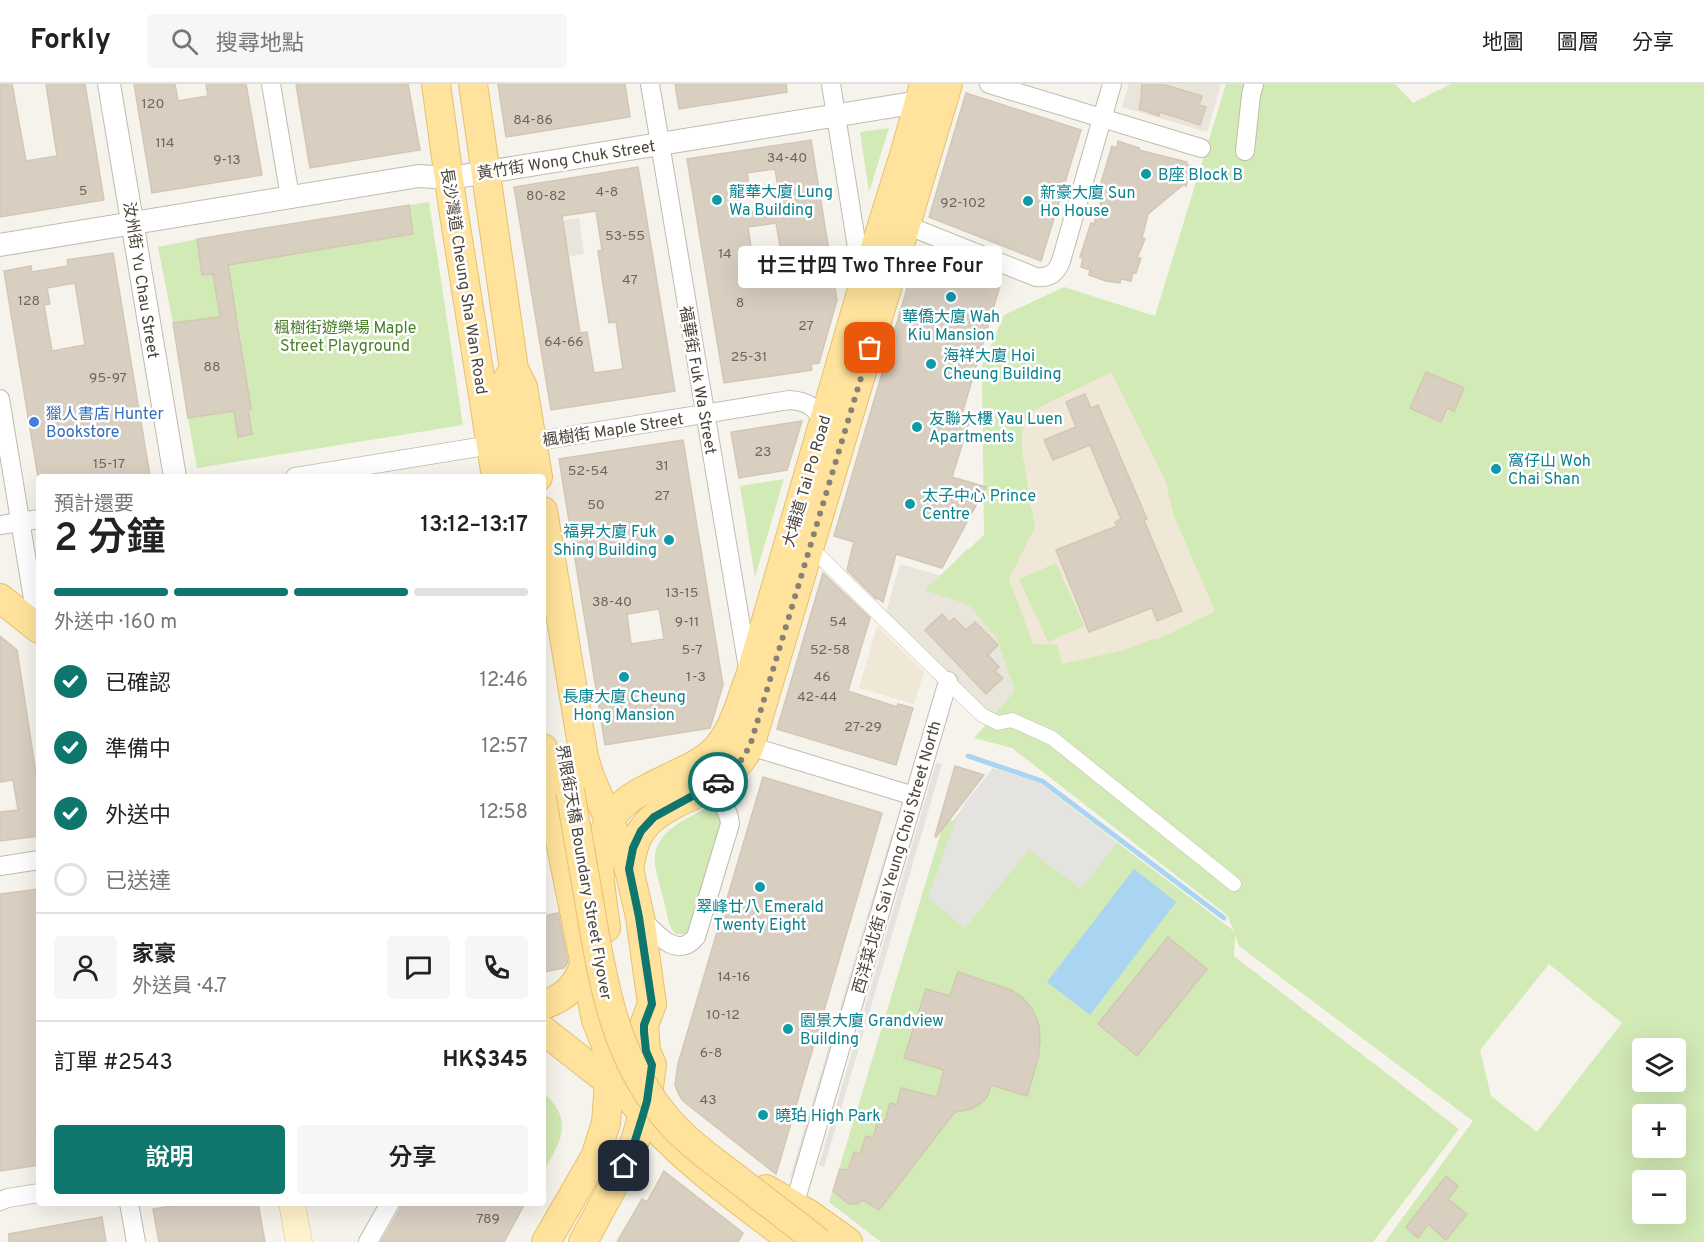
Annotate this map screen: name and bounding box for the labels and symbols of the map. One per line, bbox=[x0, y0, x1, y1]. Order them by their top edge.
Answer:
house number: 120 bbox=[142, 96, 164, 113]
house number: 84-86 bbox=[513, 112, 553, 129]
house number: 114 bbox=[156, 135, 174, 152]
street label: 黃竹街 Wong Chuk Street bbox=[476, 137, 657, 185]
house number: 34-40 bbox=[767, 150, 807, 167]
house number: 9-13 bbox=[213, 152, 241, 169]
place label: B座 Block B bbox=[1158, 166, 1243, 186]
street label: 長沙灣道 Cheung Sha Wan Road bbox=[435, 167, 491, 396]
marker: B座 Block B bbox=[1139, 167, 1153, 181]
house number: 5 bbox=[79, 183, 87, 200]
place label: 龍華大廈 Lung Wa Building bbox=[729, 183, 833, 221]
house number: 4-8 bbox=[596, 184, 618, 201]
place label: 新豪大廈 Sun Ho House bbox=[1040, 184, 1135, 222]
house number: 80-82 bbox=[526, 188, 566, 205]
marker: 龍華大廈 Lung Wa Building bbox=[710, 193, 724, 207]
marker: 新豪大廈 Sun Ho House bbox=[1021, 194, 1035, 208]
house number: 92-102 bbox=[940, 195, 986, 212]
street label: 汝州街 Yu Chau Street bbox=[118, 201, 162, 360]
house number: 53-55 bbox=[605, 228, 645, 245]
house number: 14 bbox=[718, 246, 732, 263]
callout: 廿三廿四 Two Three Four bbox=[738, 246, 1002, 288]
house number: 47 bbox=[622, 272, 638, 289]
marker: 華僑大廈 Wah Kiu Mansion bbox=[944, 290, 958, 304]
house number: 128 bbox=[18, 293, 40, 310]
house number: 8 bbox=[736, 295, 744, 312]
street label: 福華街 Fuk Wa Street bbox=[674, 305, 720, 456]
place label: 華僑大廈 Wah Kiu Mansion bbox=[902, 308, 1000, 346]
house number: 27 bbox=[798, 318, 814, 335]
park label: 楓樹街遊樂場 Maple Street Playground bbox=[274, 319, 416, 357]
pin bbox=[844, 322, 895, 373]
house number: 64-66 bbox=[544, 334, 584, 351]
place label: 海祥大廈 Hoi Cheung Building bbox=[943, 347, 1061, 385]
house number: 25-31 bbox=[731, 349, 767, 366]
marker: 海祥大廈 Hoi Cheung Building bbox=[924, 357, 938, 371]
house number: 88 bbox=[203, 359, 221, 376]
house number: 95-97 bbox=[89, 370, 127, 387]
place label: 獵人書店 Hunter Bookstore bbox=[46, 405, 164, 443]
street label: 楓樹街 Maple Street bbox=[541, 410, 685, 452]
place label: 友聯大樓 Yau Luen Apartments bbox=[929, 410, 1063, 448]
street label: 大埔道 Tai Po Road bbox=[780, 413, 836, 550]
marker: 獵人書店 Hunter Bookstore bbox=[27, 415, 41, 429]
marker: 友聯大樓 Yau Luen Apartments bbox=[910, 420, 924, 434]
house number: 23 bbox=[755, 444, 772, 461]
place label: 窩仔山 Woh Chai Shan bbox=[1508, 452, 1591, 490]
house number: 15-17 bbox=[93, 456, 125, 473]
house number: 31 bbox=[655, 458, 669, 475]
marker: 窩仔山 Woh Chai Shan bbox=[1489, 462, 1503, 476]
house number: 52-54 bbox=[568, 463, 608, 480]
place label: 太子中心 Prince Centre bbox=[922, 487, 1036, 525]
house number: 27 bbox=[654, 488, 670, 505]
house number: 50 bbox=[587, 497, 605, 514]
marker: 太子中心 Prince Centre bbox=[903, 497, 917, 511]
place label: 福昇大廈 Fuk Shing Building bbox=[553, 523, 657, 561]
marker: 福昇大廈 Fuk Shing Building bbox=[662, 533, 676, 547]
house number: 13-15 bbox=[665, 585, 699, 602]
house number: 38-40 bbox=[592, 594, 632, 611]
house number: 9-11 bbox=[675, 614, 699, 631]
house number: 54 bbox=[829, 614, 847, 631]
house number: 5-7 bbox=[682, 642, 702, 659]
house number: 52-58 bbox=[810, 642, 850, 659]
house number: 1-3 bbox=[686, 669, 706, 686]
house number: 46 bbox=[813, 669, 831, 686]
marker: 長康大廈 Cheung Hong Mansion bbox=[617, 670, 631, 684]
place label: 長康大廈 Cheung Hong Mansion bbox=[562, 688, 686, 726]
house number: 42-44 bbox=[797, 689, 837, 706]
house number: 27-29 bbox=[844, 719, 882, 736]
street label: 西洋菜北街 Sai Yeung Choi Street North bbox=[849, 719, 947, 996]
street label: 界限街天橋 Boundary Street Flyover bbox=[551, 743, 615, 1002]
courier bbox=[688, 752, 748, 812]
marker: 翠峰廿八 Emerald Twenty Eight bbox=[753, 880, 767, 894]
place label: 翠峰廿八 Emerald Twenty Eight bbox=[696, 898, 824, 936]
house number: 14-16 bbox=[718, 969, 750, 986]
house number: 10-12 bbox=[706, 1007, 740, 1024]
place label: 園景大廈 Grandview Building bbox=[800, 1012, 944, 1050]
marker: 園景大廈 Grandview Building bbox=[781, 1022, 795, 1036]
house number: 6-8 bbox=[700, 1045, 722, 1062]
house number: 43 bbox=[699, 1092, 717, 1109]
place label: 曉珀 High Park bbox=[775, 1106, 881, 1127]
marker: 曉珀 High Park bbox=[756, 1108, 770, 1122]
pin bbox=[598, 1140, 649, 1191]
house number: 789 bbox=[476, 1211, 500, 1228]

